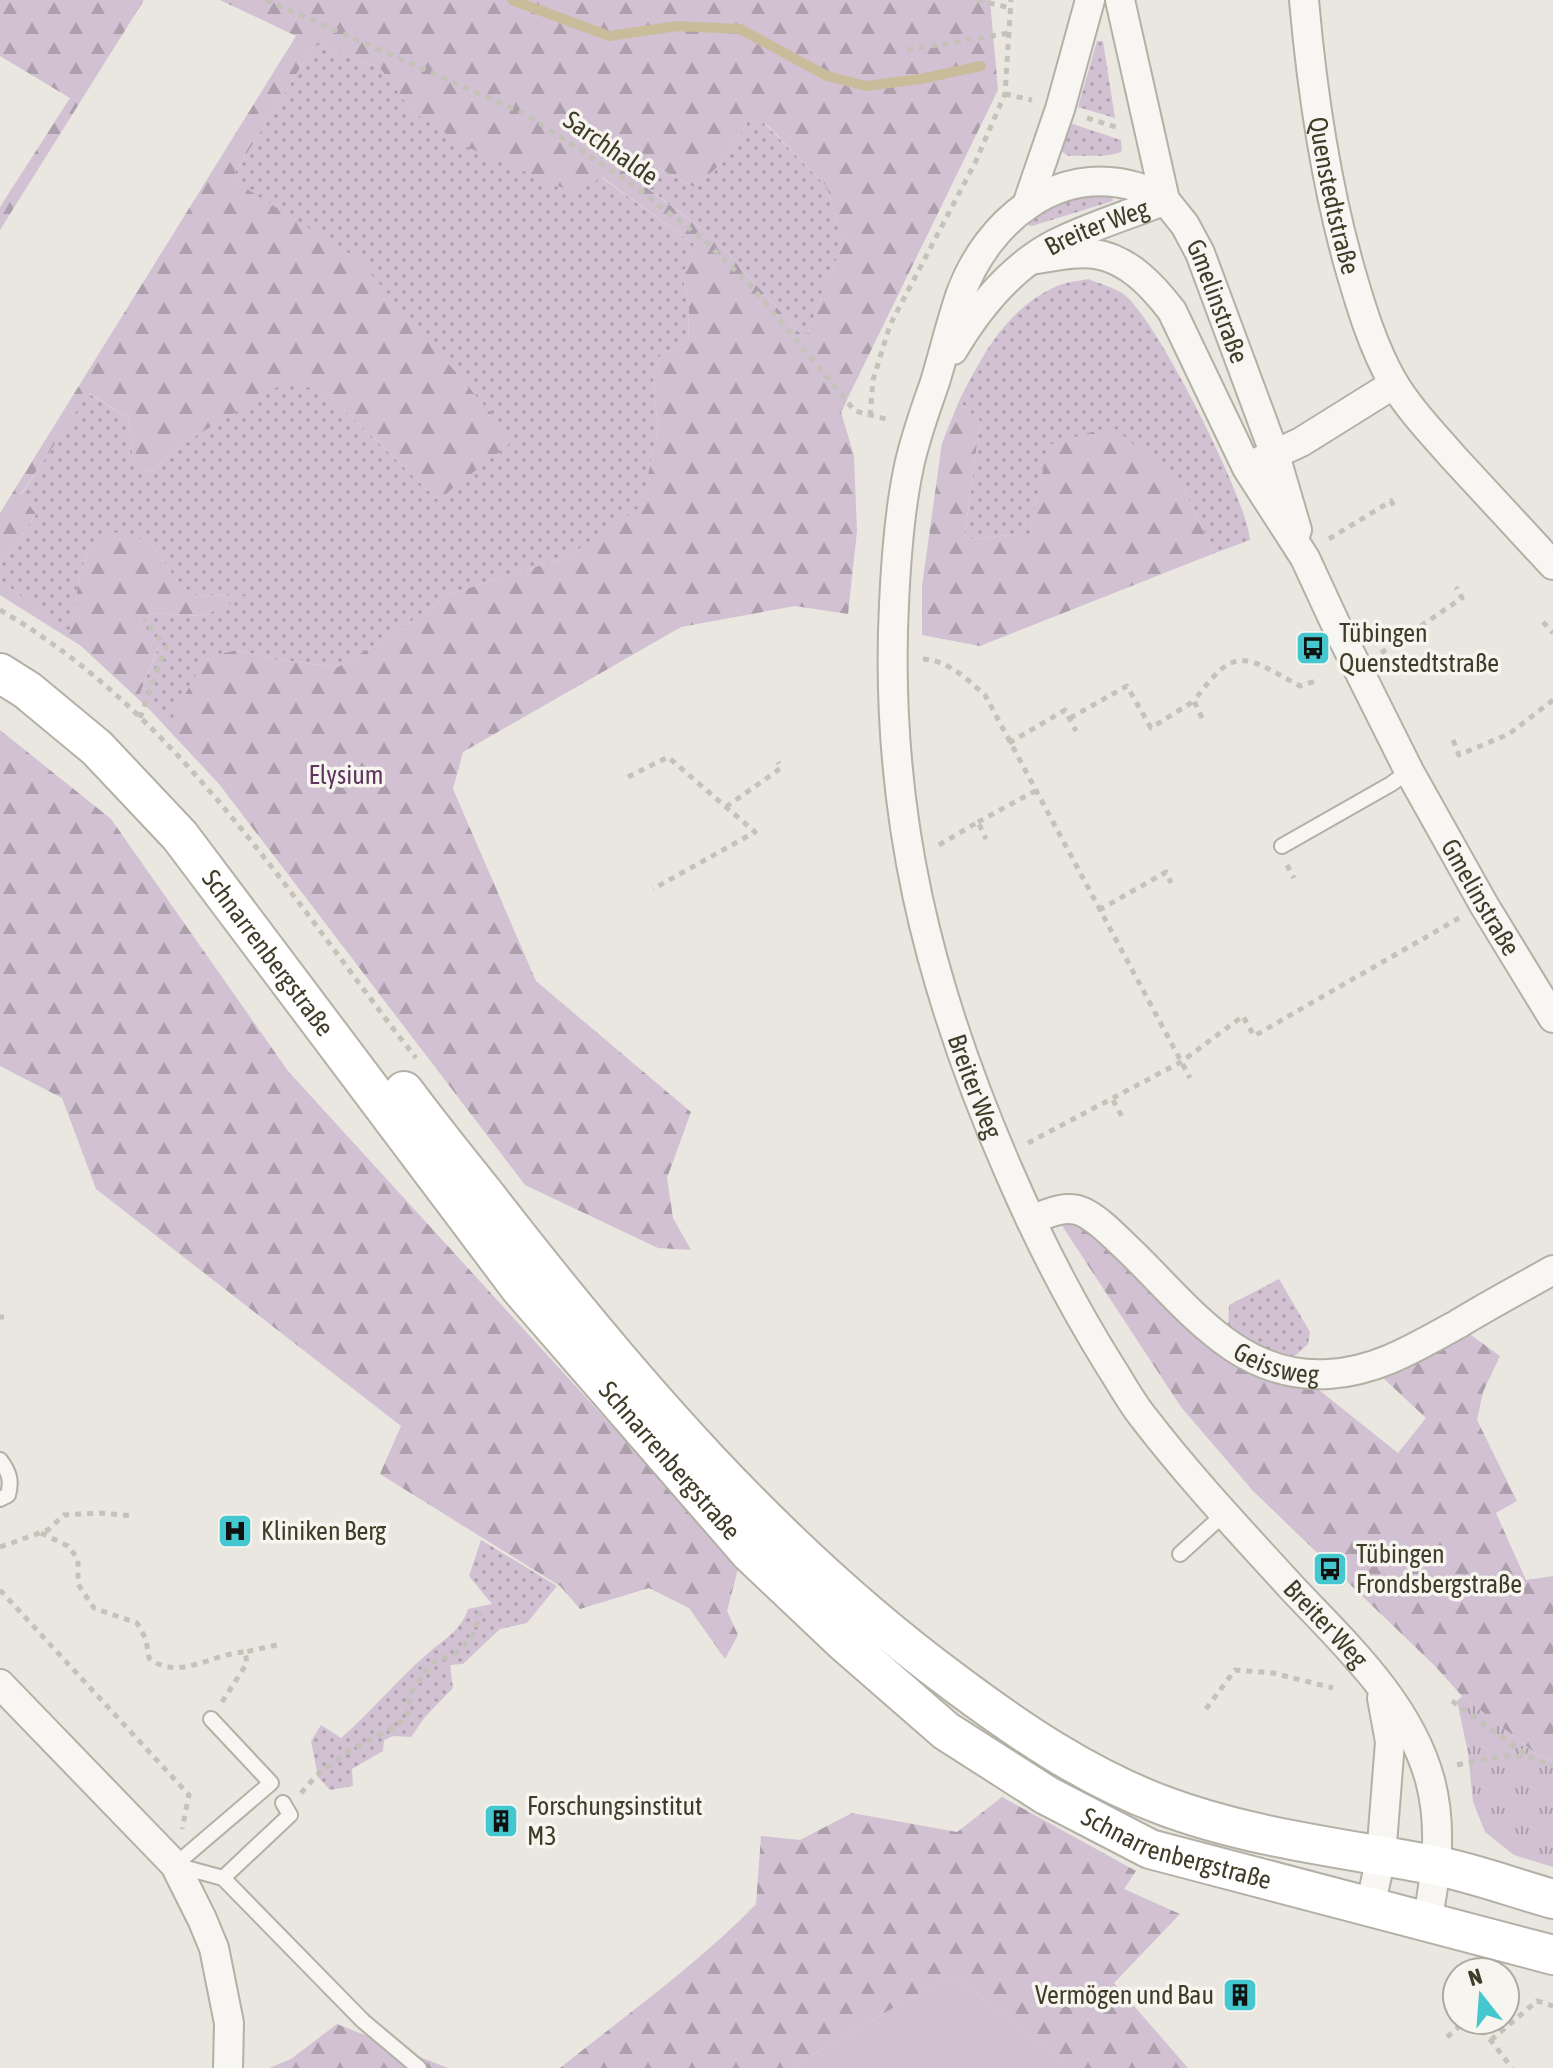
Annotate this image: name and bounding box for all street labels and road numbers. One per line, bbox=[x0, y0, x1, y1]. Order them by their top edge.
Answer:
street label: Sarchhalde bbox=[558, 105, 664, 191]
street label: Quenstedtstraße bbox=[1303, 115, 1366, 278]
street label: Breiter Weg bbox=[1039, 193, 1153, 262]
street label: Gmelinstraße bbox=[1180, 234, 1254, 367]
street label: Gmelinstraße bbox=[1435, 834, 1526, 961]
street label: Schnarrenbergstraße bbox=[196, 864, 340, 1042]
street label: Breiter Weg bbox=[942, 1030, 1008, 1144]
street label: Geissweg bbox=[1228, 1336, 1320, 1389]
street label: Schnarrenbergstraße bbox=[593, 1375, 747, 1546]
street label: Breiter Weg bbox=[1277, 1574, 1375, 1674]
street label: Schnarrenbergstraße bbox=[1077, 1801, 1275, 1895]

